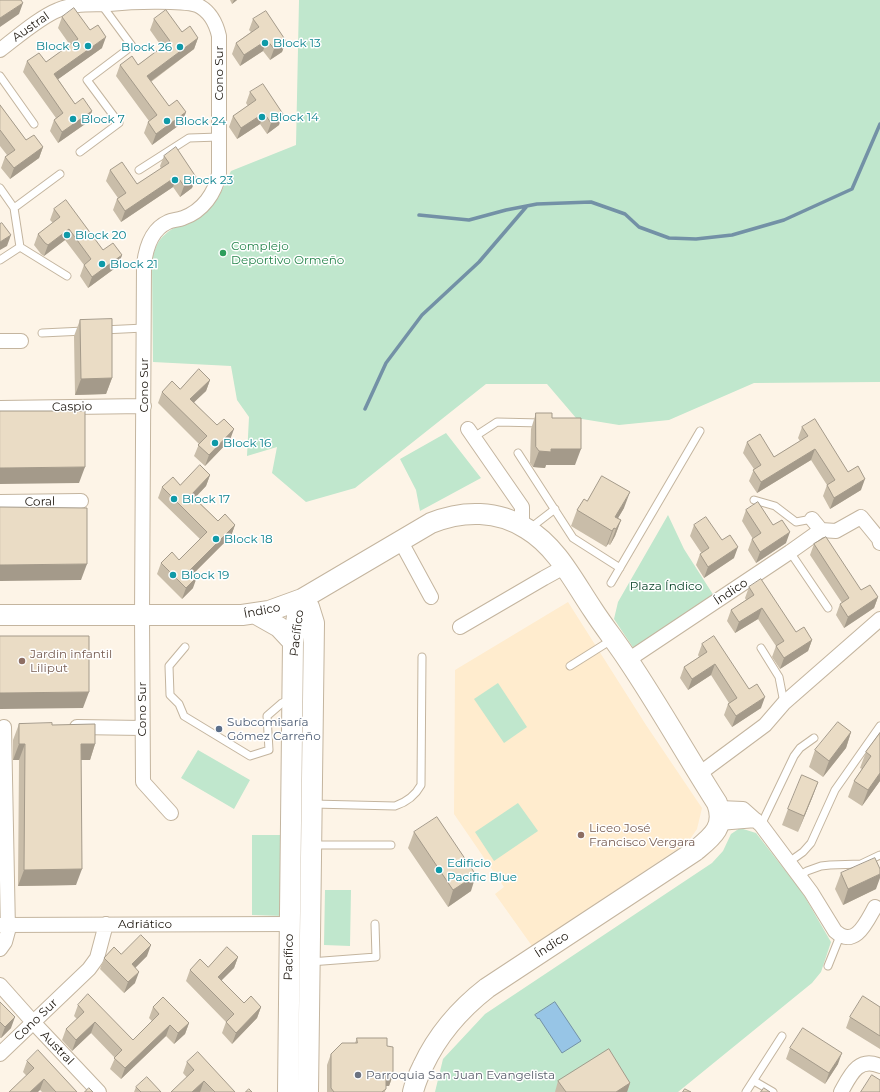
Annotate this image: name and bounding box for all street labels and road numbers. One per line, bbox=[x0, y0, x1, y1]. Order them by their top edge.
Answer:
street label: Austral bbox=[10, 9, 52, 45]
street label: Cono Sur bbox=[212, 46, 226, 100]
street label: Cono Sur bbox=[137, 358, 151, 412]
street label: Caspio bbox=[52, 399, 92, 415]
street label: Coral bbox=[25, 495, 55, 509]
street label: Índico bbox=[712, 576, 750, 608]
street label: Índico bbox=[242, 600, 282, 622]
street label: Pacífico bbox=[287, 609, 307, 657]
street label: Cono Sur bbox=[135, 682, 149, 736]
street label: Adriático bbox=[118, 917, 172, 931]
street label: Índico bbox=[532, 929, 572, 961]
street label: Pacífico bbox=[281, 933, 297, 981]
street label: Cono Sur bbox=[11, 996, 61, 1044]
street label: Austral bbox=[37, 1028, 77, 1068]

